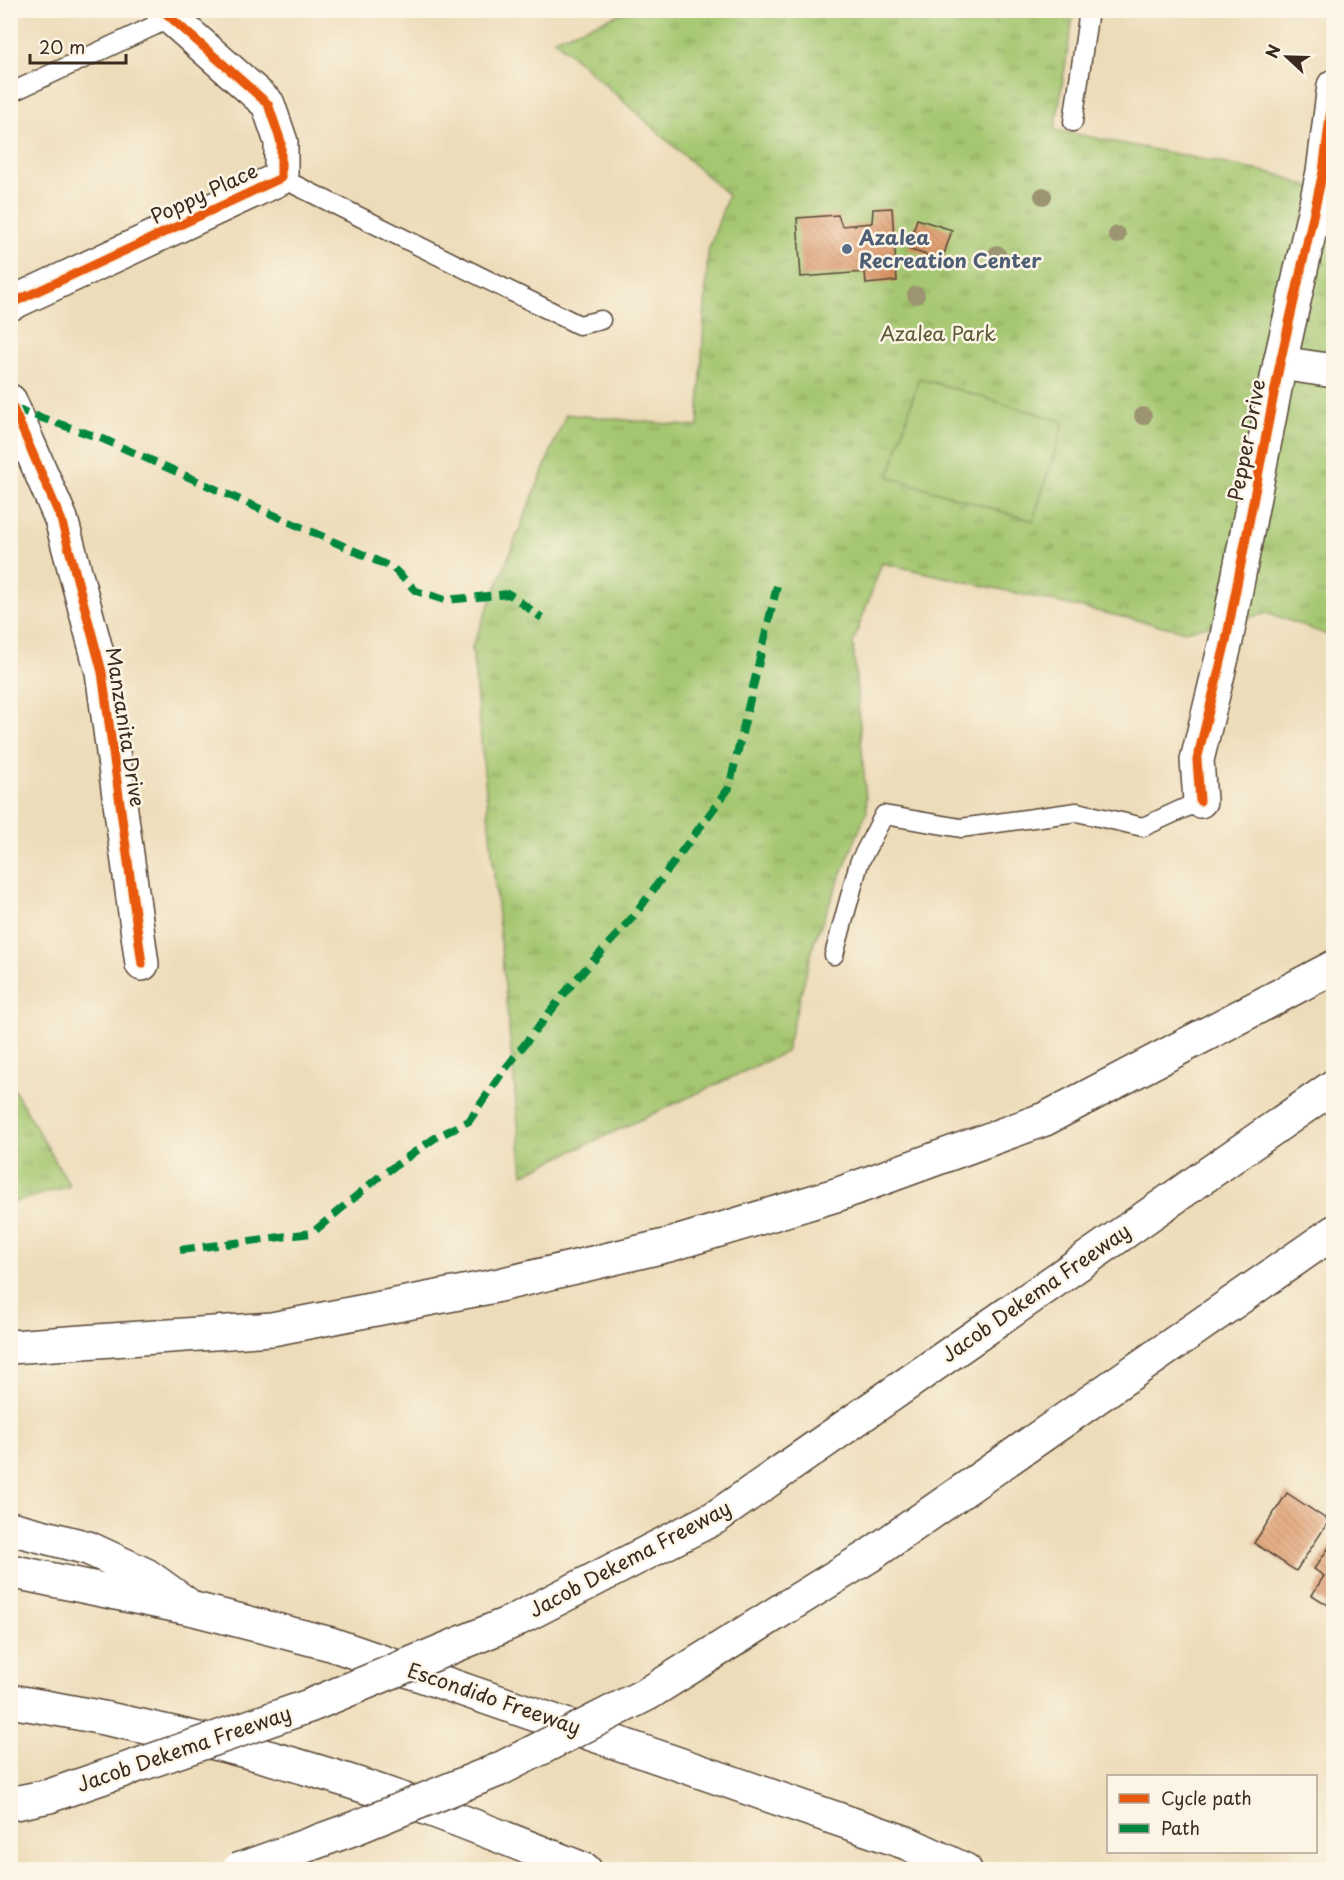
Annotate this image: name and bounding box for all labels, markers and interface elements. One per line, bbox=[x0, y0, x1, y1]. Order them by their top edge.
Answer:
scale bar bbox=[30, 27, 126, 65]
north arrow bbox=[1257, 27, 1317, 87]
text: 20 m bbox=[39, 33, 85, 60]
text: N bbox=[1259, 41, 1286, 61]
street label: Poppy Place bbox=[145, 155, 262, 231]
place label: Azalea Recreation Center bbox=[858, 222, 1042, 275]
marker: Azalea Recreation Center bbox=[840, 242, 854, 256]
park label: Azalea Park bbox=[880, 318, 996, 348]
street label: Pepper Drive bbox=[1220, 377, 1272, 503]
street label: Manzanita Drive bbox=[99, 645, 153, 809]
street label: Jacob Dekema Freeway bbox=[935, 1215, 1136, 1369]
street label: Jacob Dekema Freeway bbox=[523, 1492, 736, 1624]
street label: Escondido Freeway bbox=[404, 1654, 585, 1742]
street label: Jacob Dekema Freeway bbox=[73, 1697, 295, 1799]
legend bbox=[1107, 1775, 1317, 1853]
text: Cycle path bbox=[1161, 1784, 1252, 1811]
text: Path bbox=[1161, 1814, 1200, 1841]

